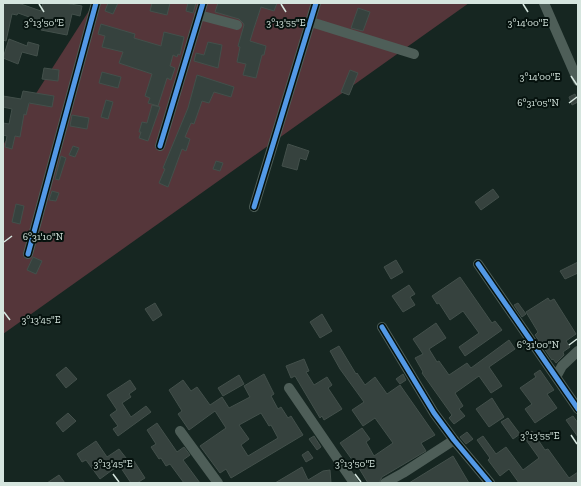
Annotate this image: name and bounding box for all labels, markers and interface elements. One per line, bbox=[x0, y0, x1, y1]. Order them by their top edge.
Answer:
text: 3°13'50"E bbox=[24, 17, 64, 29]
text: 3°13'55"E bbox=[266, 17, 306, 29]
text: 3°14'00"E bbox=[508, 17, 549, 29]
text: 3°14'00"E bbox=[520, 71, 561, 83]
text: 6°31'05"N bbox=[517, 97, 559, 109]
text: 6°31'10"N bbox=[23, 231, 64, 243]
text: 3°13'45"E bbox=[21, 314, 61, 326]
text: 6°31'00"N bbox=[517, 339, 560, 351]
text: 3°13'55"E bbox=[520, 430, 560, 442]
text: 3°13'45"E bbox=[93, 458, 133, 470]
text: 3°13'50"E bbox=[335, 458, 375, 470]

